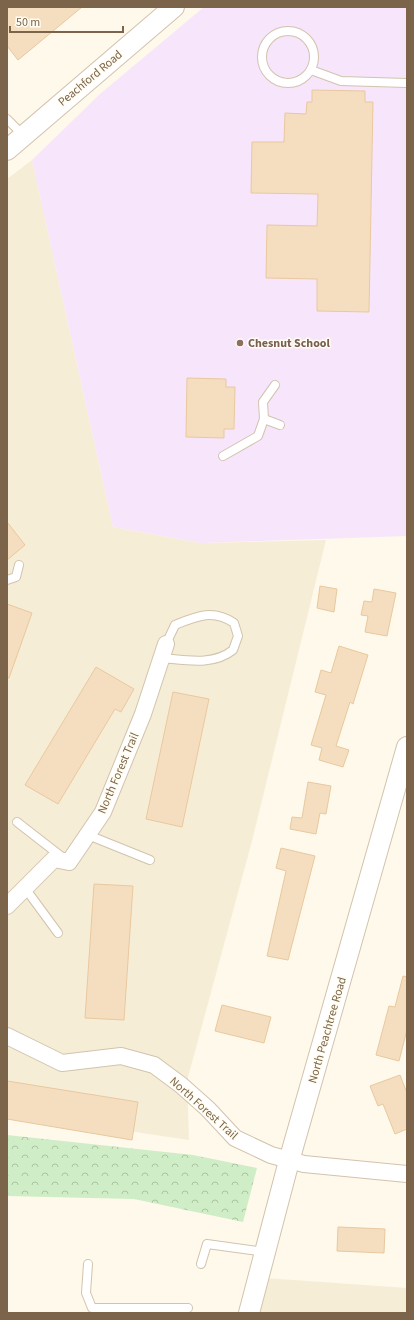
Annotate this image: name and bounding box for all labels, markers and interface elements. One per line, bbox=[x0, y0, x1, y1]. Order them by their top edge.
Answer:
scale bar bbox=[10, 8, 123, 34]
text: 50 m bbox=[16, 14, 40, 31]
street label: Peachford Road bbox=[55, 46, 126, 110]
place label: Chesnut School bbox=[248, 335, 331, 352]
marker: Chesnut School bbox=[235, 338, 245, 348]
street label: North Forest Trail bbox=[94, 730, 143, 816]
street label: North Peachtree Road bbox=[304, 975, 351, 1085]
street label: North Forest Trail bbox=[166, 1073, 242, 1144]

